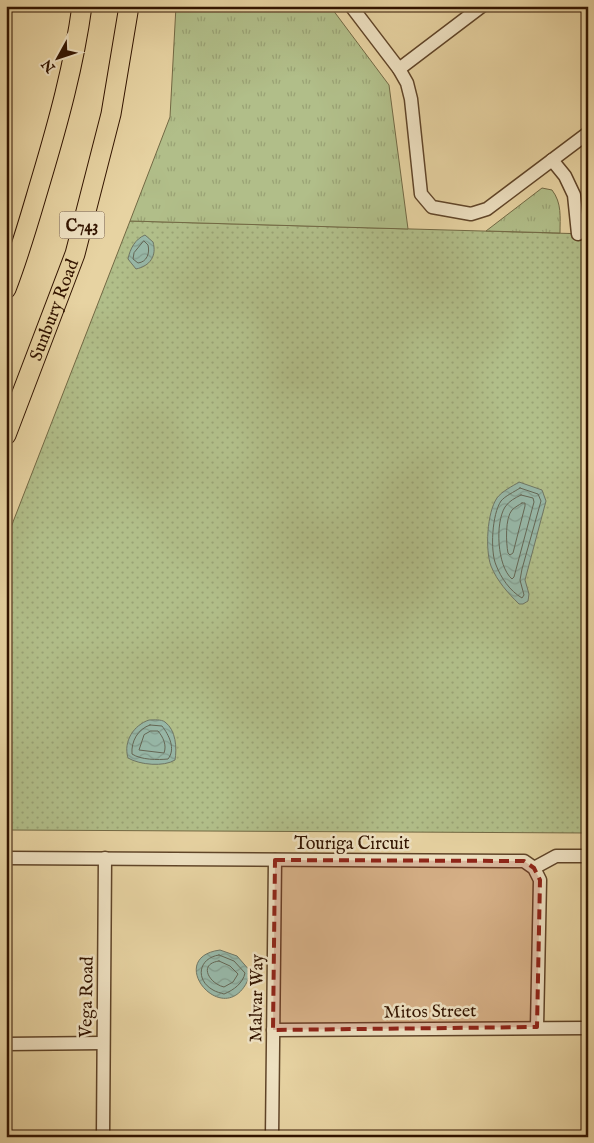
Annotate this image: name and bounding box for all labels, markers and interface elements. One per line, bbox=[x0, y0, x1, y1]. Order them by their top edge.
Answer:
north arrow bbox=[32, 32, 82, 82]
text: N bbox=[38, 55, 60, 77]
road number: C743 bbox=[59, 212, 104, 238]
street label: Sunbury Road bbox=[25, 256, 85, 364]
street label: Touriga Circuit bbox=[294, 833, 410, 856]
street label: Malvar Way bbox=[245, 954, 270, 1042]
street label: Vega Road bbox=[75, 956, 100, 1039]
street label: Mitos Street bbox=[384, 1000, 476, 1025]

